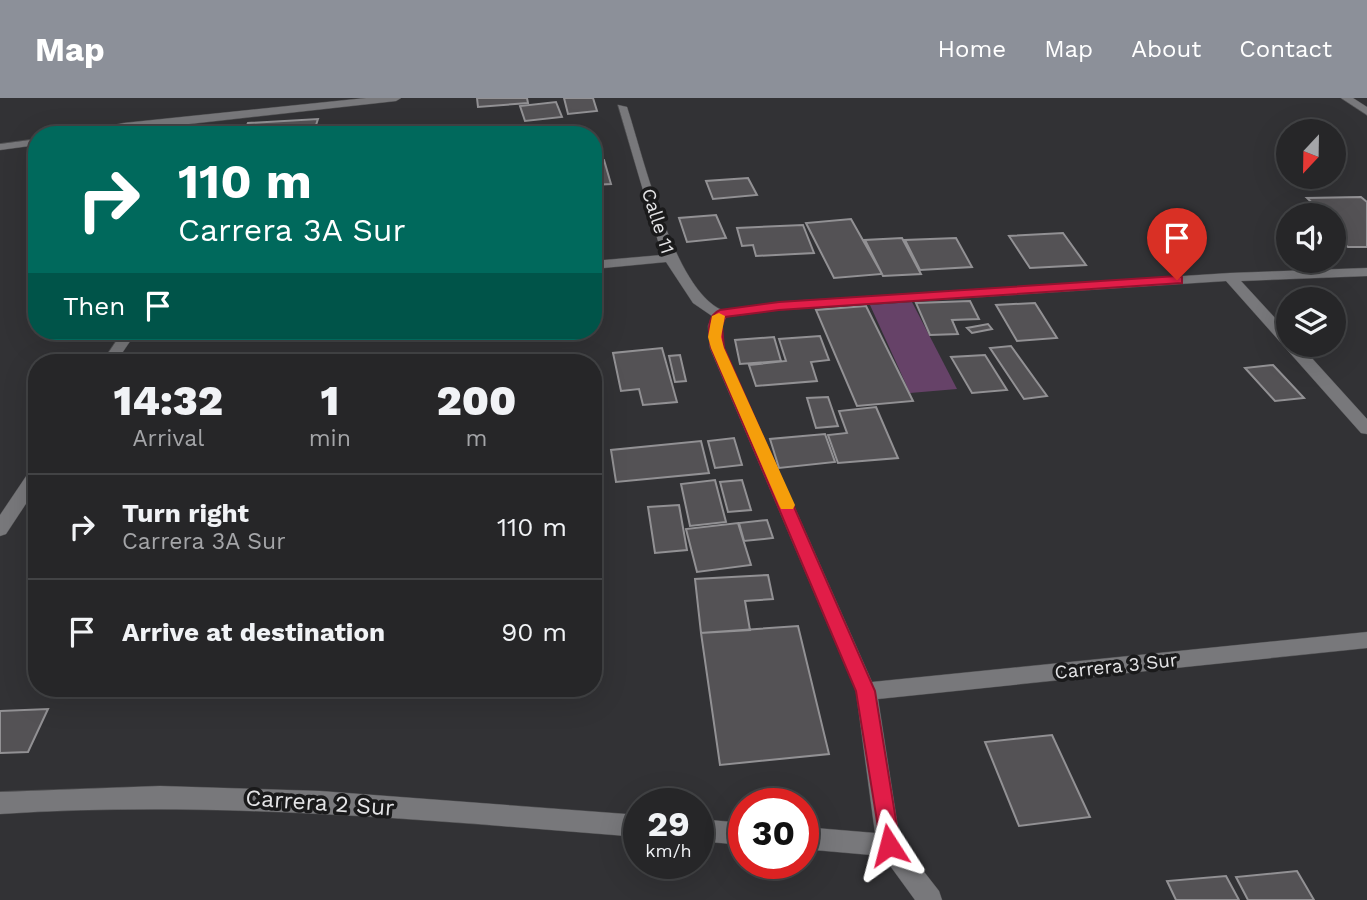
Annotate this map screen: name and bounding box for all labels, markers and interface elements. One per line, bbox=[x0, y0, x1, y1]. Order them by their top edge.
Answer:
text: Map bbox=[35, 30, 105, 69]
text: Home bbox=[938, 35, 1006, 63]
text: Map bbox=[1044, 35, 1093, 63]
text: About bbox=[1131, 35, 1201, 63]
text: Contact bbox=[1239, 35, 1332, 63]
north arrow bbox=[1276, 119, 1346, 189]
map controls bbox=[1276, 119, 1346, 357]
text: 110 m bbox=[178, 152, 312, 210]
icon: right bbox=[63, 154, 154, 245]
street label: Calle 11 bbox=[637, 185, 679, 257]
button: sound bbox=[1276, 203, 1346, 273]
pin bbox=[1147, 208, 1207, 280]
text: Carrera 3A Sur bbox=[178, 211, 406, 249]
icon: arrive bbox=[1158, 219, 1196, 257]
icon: arrive bbox=[139, 287, 177, 325]
button: layers bbox=[1276, 287, 1346, 357]
text: Then bbox=[63, 291, 125, 321]
text: 14:32 bbox=[114, 376, 223, 425]
text: 1 bbox=[320, 376, 339, 425]
text: 200 bbox=[436, 376, 516, 425]
text: Arrival bbox=[132, 425, 204, 452]
text: min bbox=[309, 425, 351, 452]
text: m bbox=[465, 425, 487, 452]
text: Turn right bbox=[122, 498, 249, 528]
icon: right bbox=[63, 508, 101, 546]
text: 110 m bbox=[497, 512, 567, 542]
text: Carrera 3A Sur bbox=[122, 528, 286, 555]
icon: arrive bbox=[63, 613, 101, 651]
text: Arrive at destination bbox=[122, 617, 385, 647]
text: 90 m bbox=[501, 617, 567, 647]
street label: Carrera 3 Sur bbox=[1053, 648, 1179, 684]
street label: Carrera 2 Sur bbox=[245, 784, 395, 822]
speed limit sign: 30 bbox=[728, 788, 819, 879]
text: 29 bbox=[647, 803, 690, 845]
position arrow bbox=[852, 808, 926, 882]
text: km/h bbox=[645, 840, 692, 861]

